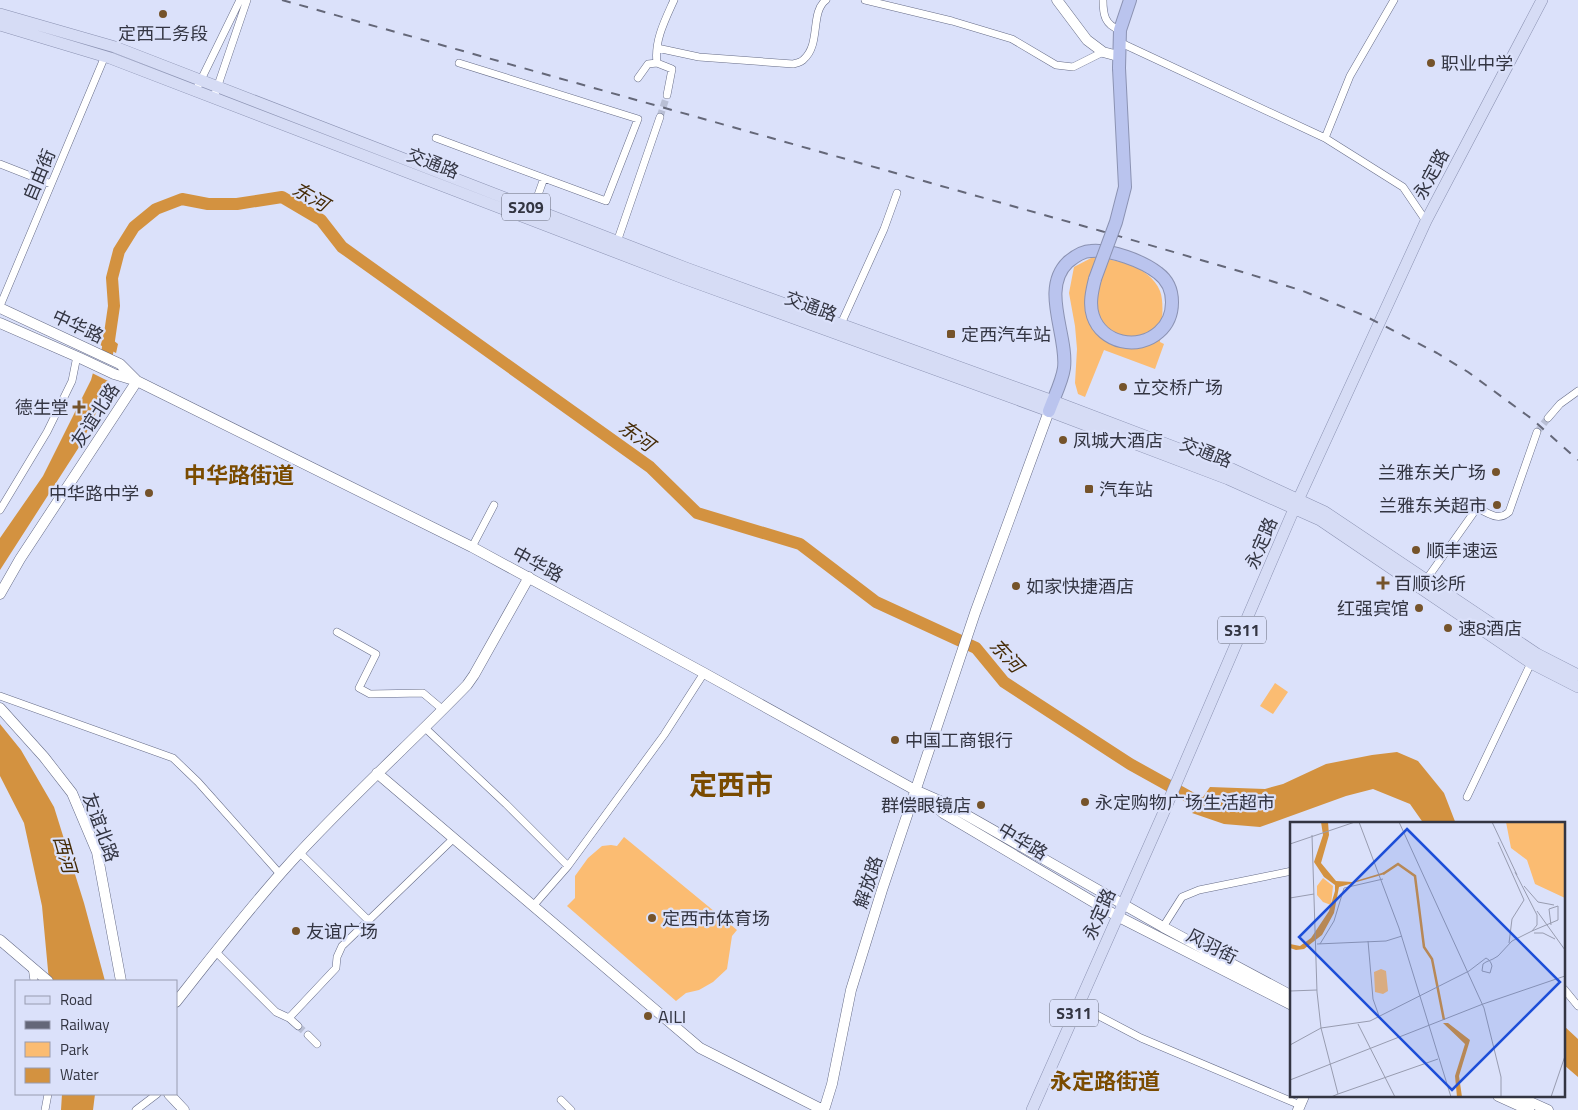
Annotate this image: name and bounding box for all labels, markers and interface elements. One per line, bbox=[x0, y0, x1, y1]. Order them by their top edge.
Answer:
marker: 定西工务段 bbox=[157, 8, 169, 20]
place label: 定西工务段 bbox=[118, 20, 208, 47]
place label: 职业中学 bbox=[1441, 50, 1513, 77]
marker: 职业中学 bbox=[1425, 57, 1437, 69]
street label: 交通路 bbox=[403, 141, 463, 185]
street label: 永定路 bbox=[1406, 144, 1456, 204]
street label: 自由街 bbox=[16, 145, 62, 205]
water label: 东河 bbox=[287, 174, 338, 220]
road number: S209 bbox=[502, 193, 550, 220]
street label: 交通路 bbox=[781, 284, 841, 328]
street label: 中华路 bbox=[48, 302, 108, 350]
place label: 定西汽车站 bbox=[961, 321, 1051, 348]
marker: 定西汽车站 bbox=[945, 328, 957, 340]
place label: 立交桥广场 bbox=[1133, 374, 1223, 401]
street label: 友谊北路 bbox=[64, 377, 126, 453]
marker: 立交桥广场 bbox=[1117, 381, 1129, 393]
place label: 德生堂 bbox=[15, 394, 69, 421]
marker: 德生堂 bbox=[73, 401, 85, 413]
water label: 东河 bbox=[613, 412, 664, 460]
place label: 凤城大酒店 bbox=[1073, 427, 1163, 454]
street label: 交通路 bbox=[1176, 430, 1236, 474]
marker: 凤城大酒店 bbox=[1057, 434, 1069, 446]
district label: 中华路街道 bbox=[184, 458, 294, 492]
place label: 兰雅东关广场 bbox=[1378, 459, 1486, 486]
marker: 兰雅东关广场 bbox=[1490, 466, 1502, 478]
place label: 汽车站 bbox=[1099, 476, 1153, 503]
place label: 中华路中学 bbox=[49, 480, 139, 507]
marker: 汽车站 bbox=[1083, 483, 1095, 495]
marker: 中华路中学 bbox=[143, 487, 155, 499]
place label: 兰雅东关超市 bbox=[1379, 492, 1487, 519]
marker: 兰雅东关超市 bbox=[1491, 499, 1503, 511]
street label: 永定路 bbox=[1238, 513, 1284, 573]
place label: 顺丰速运 bbox=[1426, 537, 1498, 564]
street label: 中华路 bbox=[508, 539, 568, 589]
marker: 顺丰速运 bbox=[1410, 544, 1422, 556]
place label: 百顺诊所 bbox=[1394, 570, 1466, 597]
place label: 如家快捷酒店 bbox=[1026, 573, 1134, 600]
marker: 百顺诊所 bbox=[1376, 576, 1390, 590]
marker: 如家快捷酒店 bbox=[1010, 580, 1022, 592]
place label: 红强宾馆 bbox=[1337, 595, 1409, 622]
marker: 红强宾馆 bbox=[1413, 602, 1425, 614]
place label: 速8酒店 bbox=[1458, 615, 1522, 642]
road number: S311 bbox=[1218, 616, 1266, 644]
marker: 速8酒店 bbox=[1442, 622, 1454, 634]
water label: 东河 bbox=[983, 631, 1033, 682]
place label: 中国工商银行 bbox=[905, 727, 1013, 754]
marker: 中国工商银行 bbox=[889, 734, 901, 746]
district label: 定西市 bbox=[689, 763, 773, 806]
street label: 友谊北路 bbox=[76, 789, 126, 865]
place label: 永定购物广场生活超市 bbox=[1095, 789, 1275, 816]
place label: 群偿眼镜店 bbox=[881, 792, 971, 819]
marker: 永定购物广场生活超市 bbox=[1079, 796, 1091, 808]
marker: 群偿眼镜店 bbox=[975, 799, 987, 811]
street label: 中华路 bbox=[993, 816, 1053, 866]
inset map bbox=[1290, 822, 1566, 1098]
water label: 西河 bbox=[47, 832, 86, 880]
street label: 解放路 bbox=[847, 852, 889, 912]
street label: 永定路 bbox=[1076, 884, 1122, 944]
place label: 定西市体育场 bbox=[662, 905, 770, 932]
marker: 定西市体育场 bbox=[646, 912, 658, 924]
place label: 友谊广场 bbox=[306, 918, 378, 945]
street label: 风羽街 bbox=[1182, 922, 1242, 970]
marker: 友谊广场 bbox=[290, 925, 302, 937]
legend bbox=[15, 980, 178, 1095]
text: Road bbox=[60, 988, 92, 1011]
road number: S311 bbox=[1050, 1000, 1098, 1026]
place label: AILI bbox=[658, 1003, 686, 1030]
marker: AILI bbox=[642, 1010, 654, 1022]
text: Railway bbox=[60, 1013, 110, 1036]
text: Park bbox=[60, 1038, 89, 1061]
text: Water bbox=[60, 1063, 99, 1086]
district label: 永定路街道 bbox=[1050, 1064, 1160, 1098]

